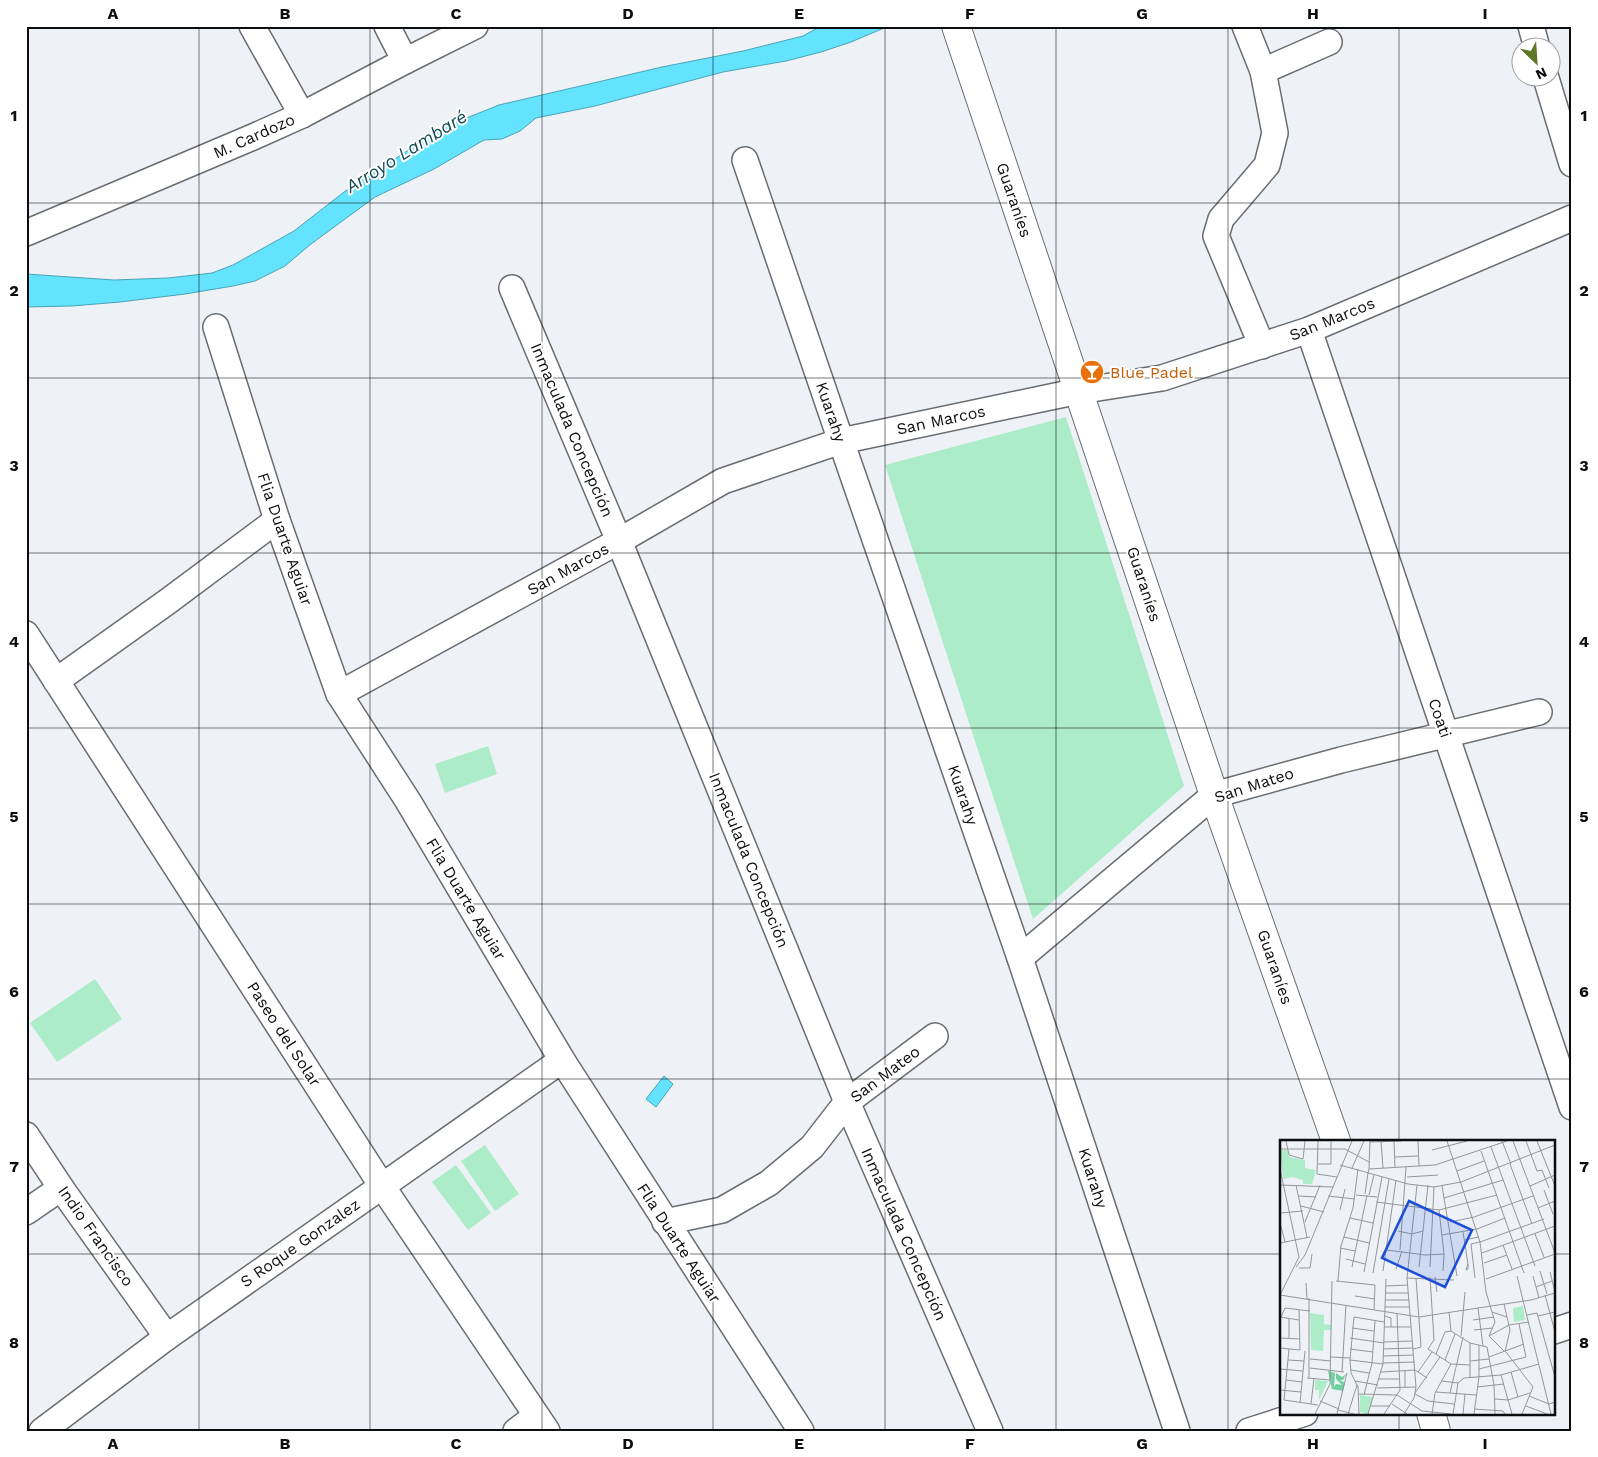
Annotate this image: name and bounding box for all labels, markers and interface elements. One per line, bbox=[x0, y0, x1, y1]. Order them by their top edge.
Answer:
text: A bbox=[108, 4, 119, 23]
text: B bbox=[280, 4, 291, 23]
text: C bbox=[451, 4, 462, 23]
text: D bbox=[622, 4, 634, 23]
text: E bbox=[794, 4, 804, 23]
text: F bbox=[965, 4, 975, 23]
text: G bbox=[1136, 4, 1148, 23]
text: H bbox=[1307, 4, 1319, 23]
text: I bbox=[1482, 4, 1488, 23]
north arrow bbox=[1510, 38, 1560, 88]
text: N bbox=[1533, 64, 1550, 83]
water label: Arroyo Lambaré bbox=[341, 105, 470, 197]
text: 1 bbox=[11, 106, 17, 125]
text: 1 bbox=[1581, 106, 1587, 125]
street label: M. Cardozo bbox=[210, 110, 298, 162]
street label: Guaraníes bbox=[992, 160, 1036, 240]
text: 2 bbox=[9, 281, 19, 300]
text: 2 bbox=[1579, 281, 1589, 300]
street label: San Marcos bbox=[1287, 293, 1377, 345]
street label: Inmaculada Concepción bbox=[527, 340, 617, 520]
bar icon: Blue Padel bbox=[1079, 359, 1105, 385]
place label: Blue Padel bbox=[1110, 363, 1193, 382]
street label: Kuarahy bbox=[812, 379, 850, 445]
street label: San Marcos bbox=[895, 401, 987, 439]
text: 3 bbox=[9, 456, 19, 475]
text: 3 bbox=[1579, 456, 1589, 475]
street label: Flia Duarte Aguiar bbox=[253, 470, 317, 608]
street label: San Marcos bbox=[524, 539, 612, 599]
street label: Guaraníes bbox=[1123, 544, 1165, 624]
text: 4 bbox=[9, 632, 19, 651]
text: 4 bbox=[1579, 632, 1589, 651]
street label: Coati bbox=[1424, 696, 1456, 740]
street label: Kuarahy bbox=[944, 762, 982, 828]
street label: San Mateo bbox=[1212, 763, 1296, 807]
street label: Inmaculada Concepción bbox=[705, 770, 793, 950]
text: 5 bbox=[9, 807, 19, 826]
text: 5 bbox=[1579, 807, 1589, 826]
street label: Flia Duarte Aguiar bbox=[422, 834, 510, 964]
street label: Guaraníes bbox=[1253, 927, 1297, 1007]
street label: Paseo del Solar bbox=[243, 978, 325, 1090]
text: 6 bbox=[9, 982, 19, 1001]
text: 6 bbox=[1579, 982, 1589, 1001]
street label: San Mateo bbox=[846, 1042, 924, 1106]
inset map bbox=[1280, 1140, 1556, 1414]
street label: Inmaculada Concepción bbox=[857, 1145, 951, 1323]
street label: Kuarahy bbox=[1074, 1145, 1112, 1211]
text: 7 bbox=[9, 1157, 19, 1176]
text: 7 bbox=[1579, 1157, 1589, 1176]
street label: Flia Duarte Aguiar bbox=[633, 1179, 725, 1307]
street label: Indio Francisco bbox=[54, 1182, 138, 1290]
street label: S Roque Gonzalez bbox=[237, 1195, 363, 1291]
text: 8 bbox=[9, 1333, 19, 1352]
text: 8 bbox=[1579, 1333, 1589, 1352]
text: A bbox=[108, 1434, 119, 1453]
text: B bbox=[280, 1434, 291, 1453]
text: C bbox=[451, 1434, 462, 1453]
text: D bbox=[622, 1434, 634, 1453]
text: E bbox=[794, 1434, 804, 1453]
text: F bbox=[965, 1434, 975, 1453]
text: G bbox=[1136, 1434, 1148, 1453]
text: H bbox=[1307, 1434, 1319, 1453]
text: I bbox=[1482, 1434, 1488, 1453]

